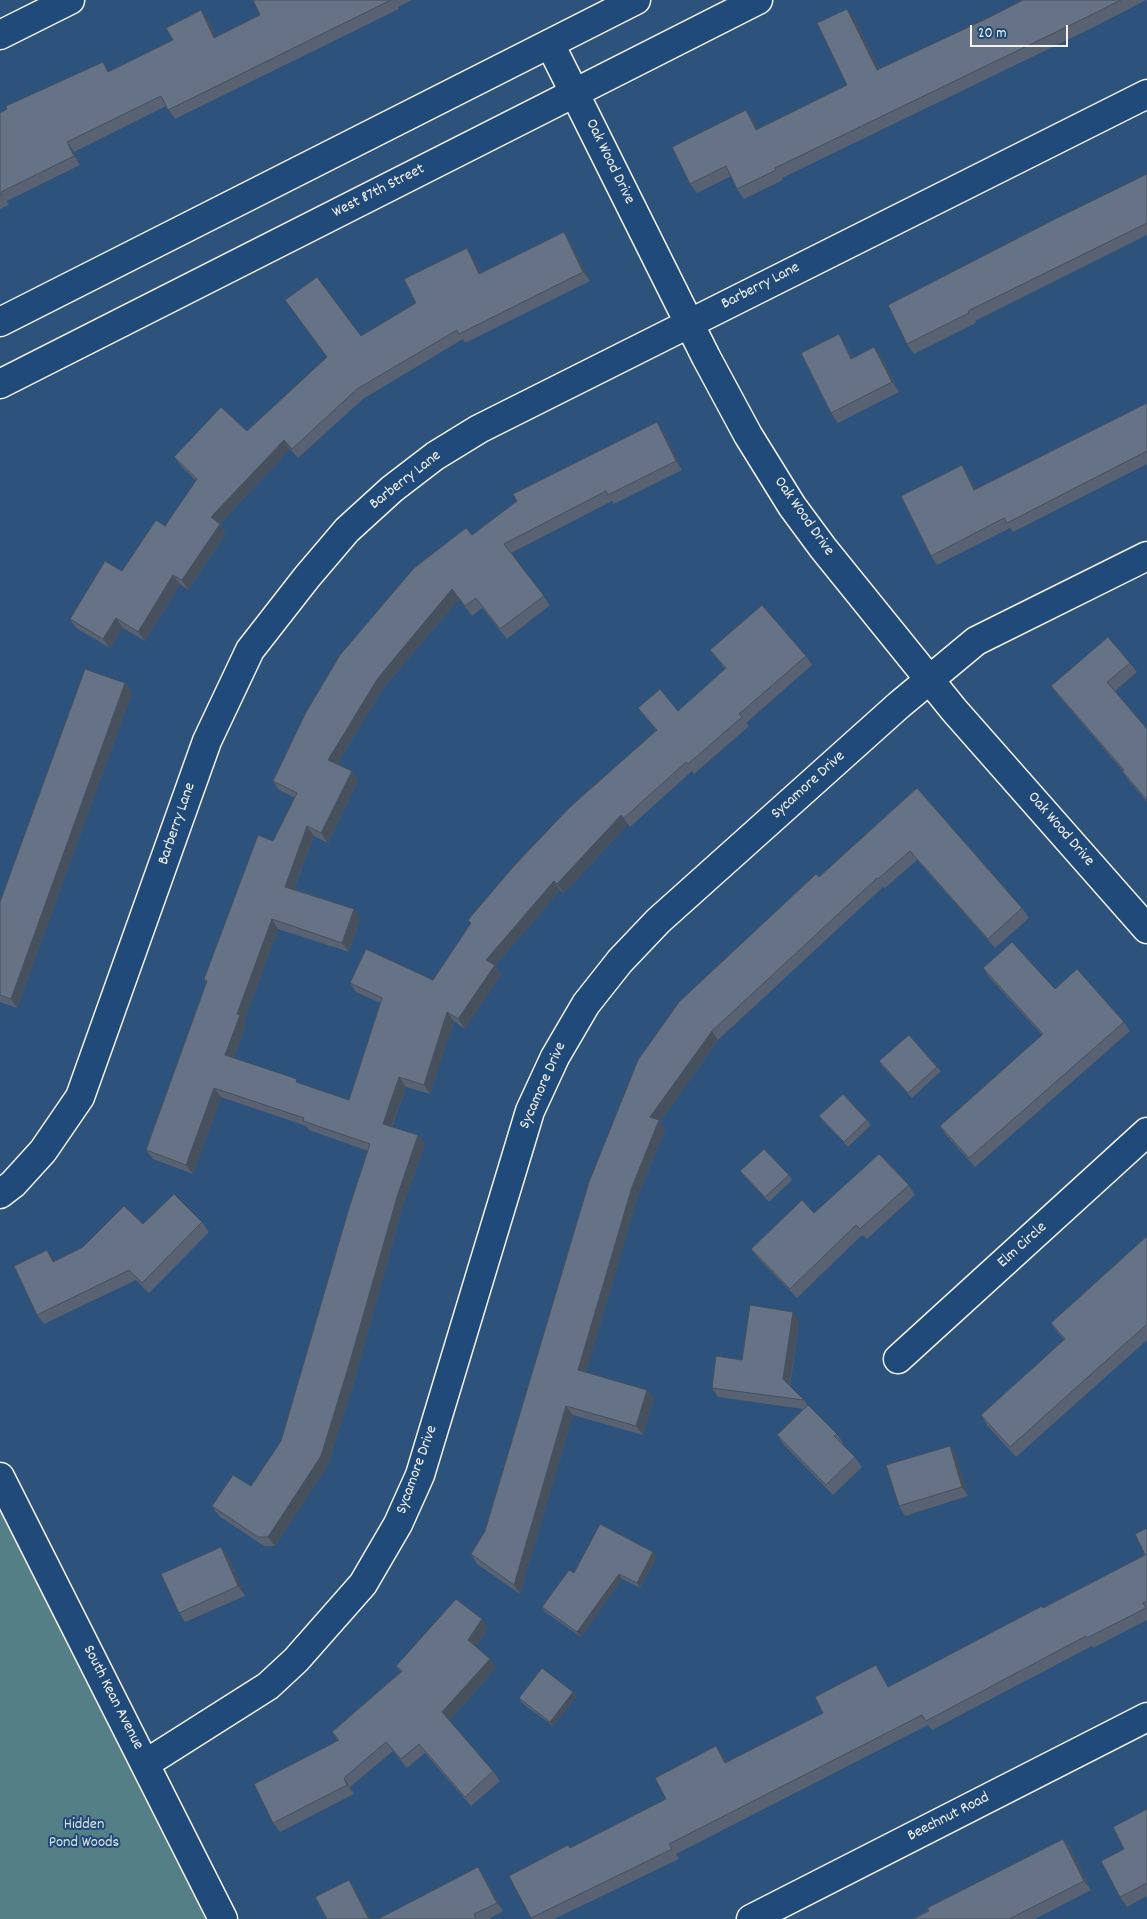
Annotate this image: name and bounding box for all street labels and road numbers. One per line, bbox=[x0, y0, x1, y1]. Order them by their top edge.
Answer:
street label: Oak Wood Drive bbox=[580, 116, 638, 208]
street label: West 87th Street bbox=[330, 161, 428, 223]
street label: Barberry Lane bbox=[719, 259, 803, 315]
street label: Barberry Lane bbox=[366, 447, 446, 515]
street label: Oak Wood Drive bbox=[769, 474, 837, 560]
street label: Sycamore Drive bbox=[768, 748, 850, 824]
street label: Barberry Lane bbox=[155, 780, 201, 868]
street label: Oak Wood Drive bbox=[1022, 789, 1098, 871]
street label: Sycamore Drive bbox=[516, 1040, 572, 1132]
street label: Elm Circle bbox=[994, 1219, 1052, 1273]
street label: Sycamore Drive bbox=[393, 1423, 443, 1517]
street label: South Kean Avenue bbox=[77, 1643, 147, 1753]
street label: Beechnut Road bbox=[905, 1789, 993, 1847]

